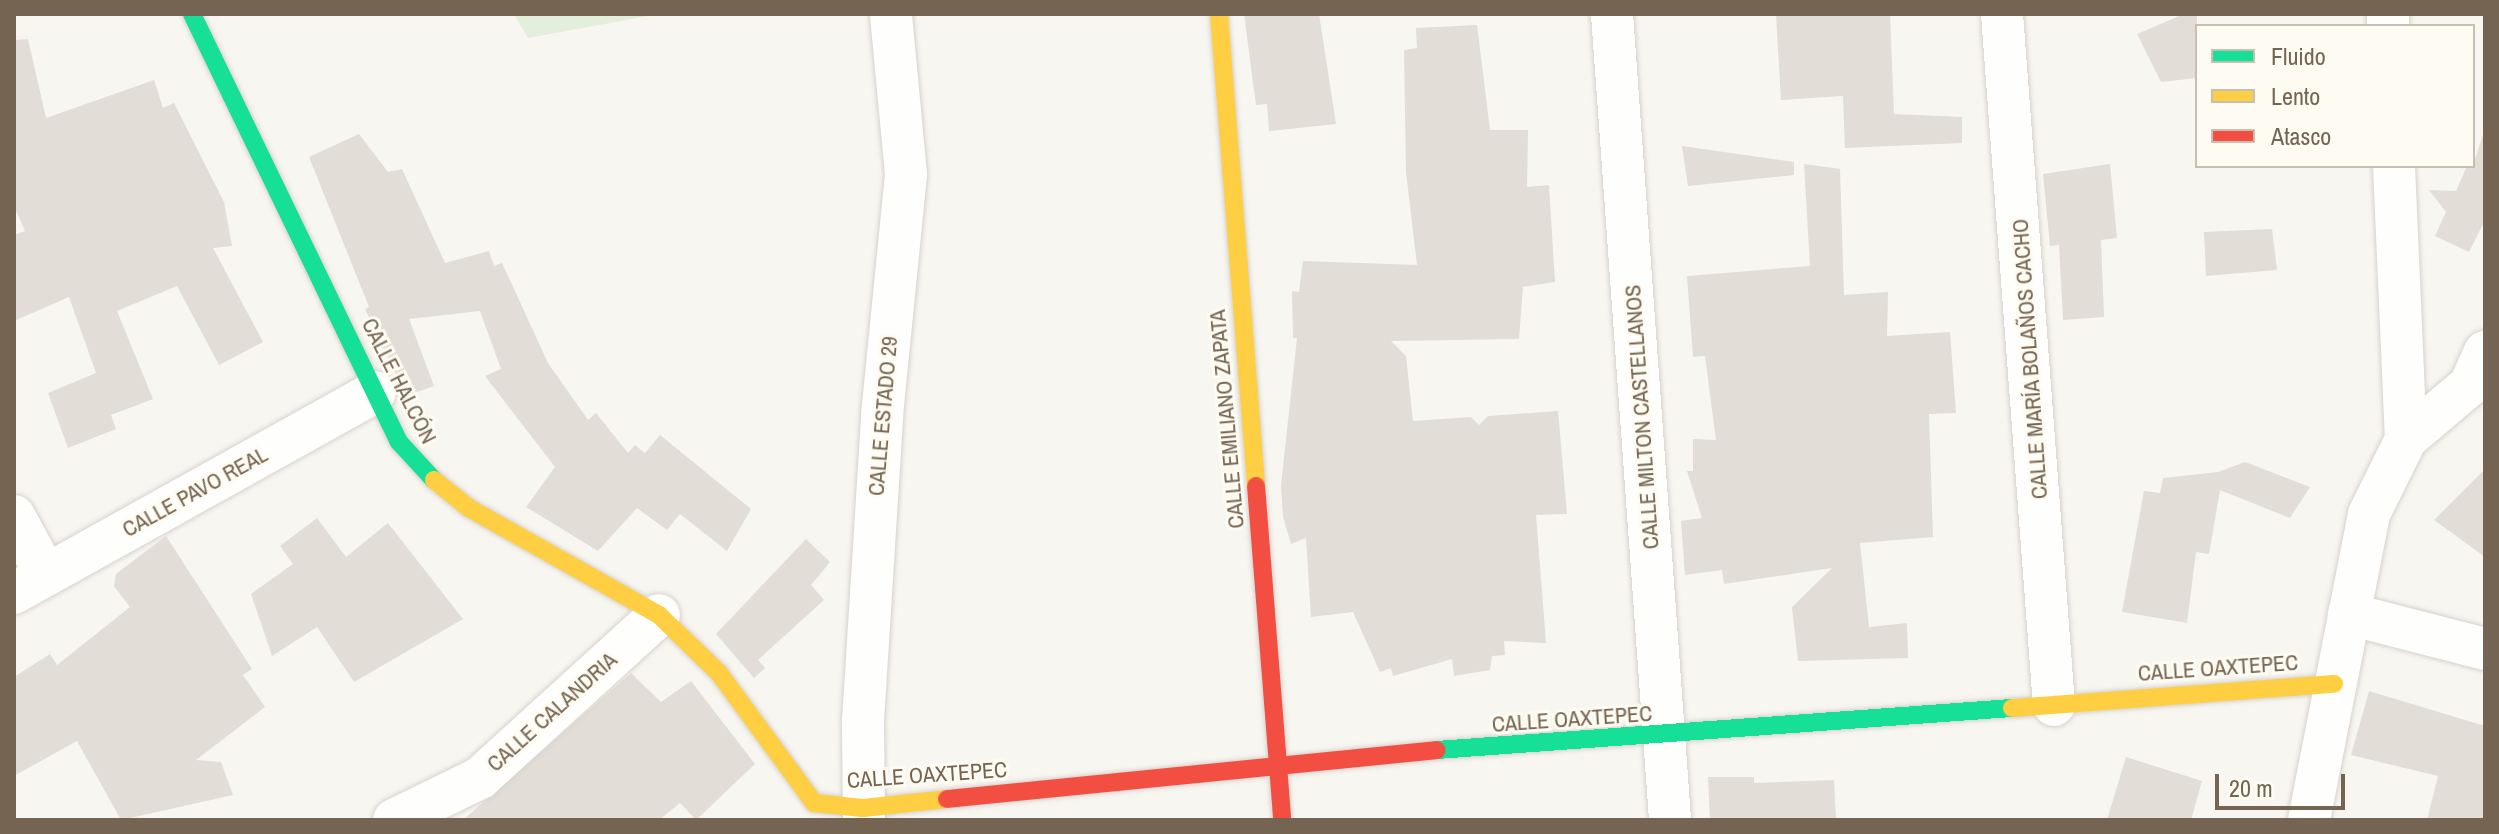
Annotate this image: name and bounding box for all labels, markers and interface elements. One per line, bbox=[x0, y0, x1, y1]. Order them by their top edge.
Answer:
legend bbox=[2195, 24, 2475, 168]
text: Fluido bbox=[2271, 40, 2326, 72]
text: Lento bbox=[2271, 80, 2320, 112]
text: Atasco bbox=[2271, 120, 2331, 152]
street label: CALLE MARÍA BOLAÑOS CACHO bbox=[2007, 218, 2053, 500]
street label: CALLE MILTON CASTELLANOS bbox=[1620, 284, 1664, 550]
street label: CALLE EMILIANO ZAPATA bbox=[1204, 308, 1250, 530]
street label: CALLE HALCÓN bbox=[356, 314, 442, 448]
street label: CALLE ESTADO 29 bbox=[863, 335, 903, 497]
street label: CALLE PAVO REAL bbox=[118, 441, 272, 543]
street label: CALLE CALANDRIA bbox=[482, 647, 622, 777]
street label: CALLE OAXTEPEC bbox=[2137, 649, 2299, 687]
street label: CALLE OAXTEPEC bbox=[1491, 700, 1653, 738]
street label: CALLE OAXTEPEC bbox=[846, 756, 1008, 794]
scale bar bbox=[2219, 758, 2349, 808]
text: 20 m bbox=[2229, 772, 2273, 804]

